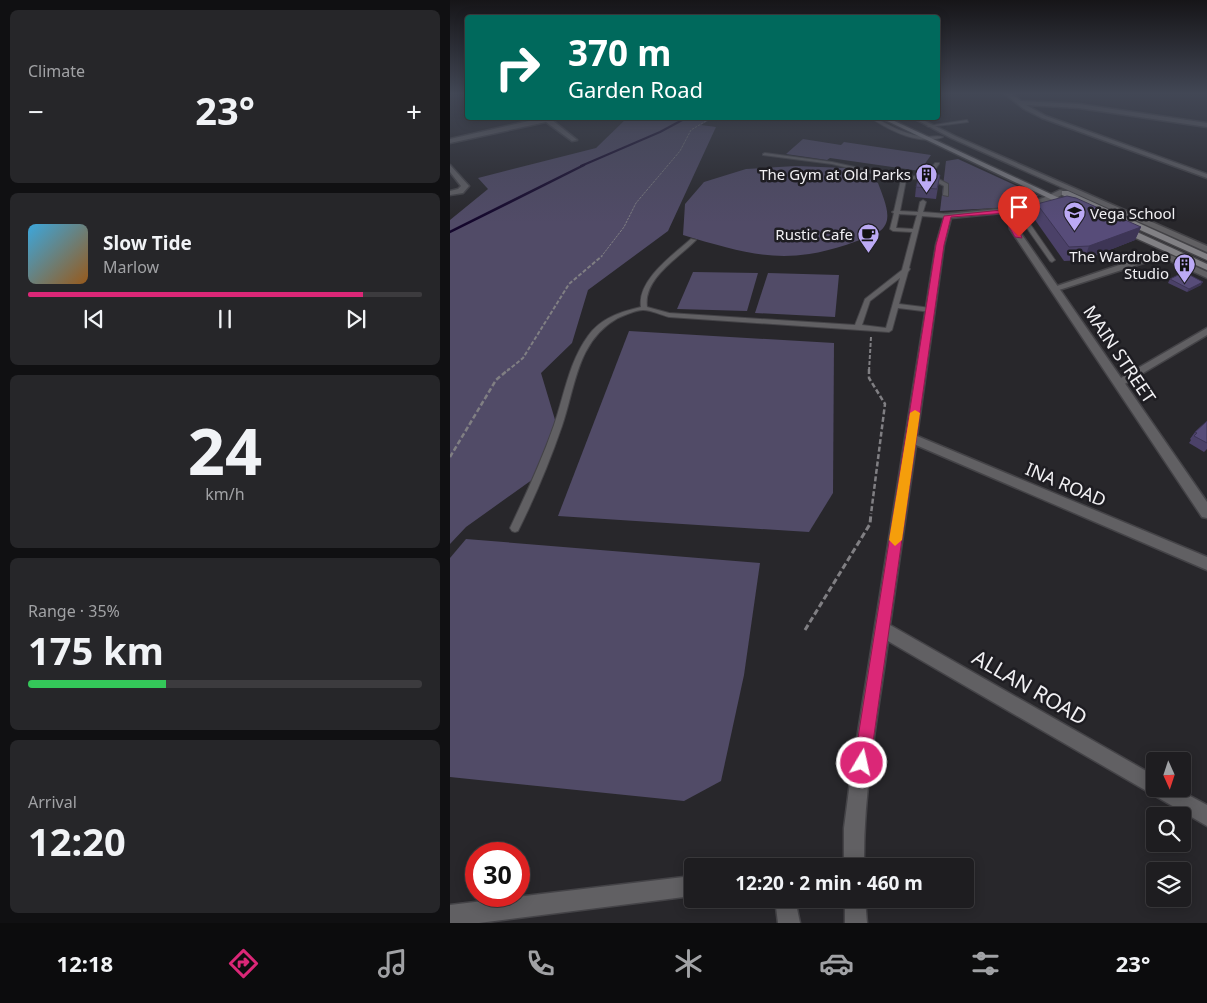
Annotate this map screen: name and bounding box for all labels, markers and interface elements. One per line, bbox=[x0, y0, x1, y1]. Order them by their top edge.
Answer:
text: 370 m bbox=[568, 29, 671, 76]
icon: right bbox=[485, 35, 550, 100]
text: Climate bbox=[28, 60, 85, 82]
text: Garden Road bbox=[568, 74, 703, 104]
text: 23° bbox=[195, 84, 255, 136]
text: − bbox=[28, 92, 44, 130]
text: + bbox=[406, 92, 422, 130]
building icon: The Gym at Old Parks bbox=[915, 162, 939, 193]
place label: The Gym at Old Parks bbox=[759, 164, 911, 184]
pin bbox=[998, 186, 1040, 237]
icon: arrive bbox=[1005, 193, 1033, 221]
school or university icon: Vega School bbox=[1062, 201, 1086, 232]
place label: Vega School bbox=[1090, 203, 1175, 223]
cafe icon: Rustic Cafe bbox=[857, 222, 881, 253]
place label: Rustic Cafe bbox=[775, 224, 853, 244]
text: Slow Tide bbox=[103, 230, 192, 256]
place label: The Wardrobe Studio bbox=[1069, 246, 1169, 283]
building icon: The Wardrobe Studio bbox=[1173, 253, 1197, 284]
text: Marlow bbox=[103, 256, 159, 278]
street label: MAIN STREET bbox=[1078, 300, 1162, 408]
icon: previous bbox=[80, 305, 108, 333]
icon: pause bbox=[211, 305, 239, 333]
icon: next bbox=[342, 305, 370, 333]
text: 24 bbox=[188, 406, 262, 494]
street label: INA ROAD bbox=[1022, 456, 1110, 512]
text: km/h bbox=[205, 483, 245, 505]
text: Range · 35% bbox=[28, 600, 120, 622]
text: 175 km bbox=[28, 624, 164, 676]
street label: ALLAN ROAD bbox=[968, 643, 1092, 731]
position arrow bbox=[835, 736, 887, 788]
north arrow bbox=[1146, 752, 1191, 798]
map controls bbox=[1146, 752, 1191, 907]
text: Arrival bbox=[28, 791, 77, 813]
button: search bbox=[1146, 807, 1191, 852]
text: 12:20 bbox=[28, 815, 126, 867]
speed limit sign: 30 bbox=[465, 842, 530, 907]
button: layers bbox=[1146, 862, 1191, 907]
text: 12:20 · 2 min · 460 m bbox=[735, 870, 923, 896]
icon: directions bbox=[226, 946, 261, 981]
icon: music bbox=[375, 946, 410, 981]
icon: phone bbox=[523, 946, 558, 981]
icon: climate bbox=[671, 946, 706, 981]
icon: car bbox=[819, 946, 854, 981]
icon: filters bbox=[968, 946, 1003, 981]
text: 12:18 bbox=[57, 948, 113, 978]
text: 23° bbox=[1116, 948, 1150, 978]

